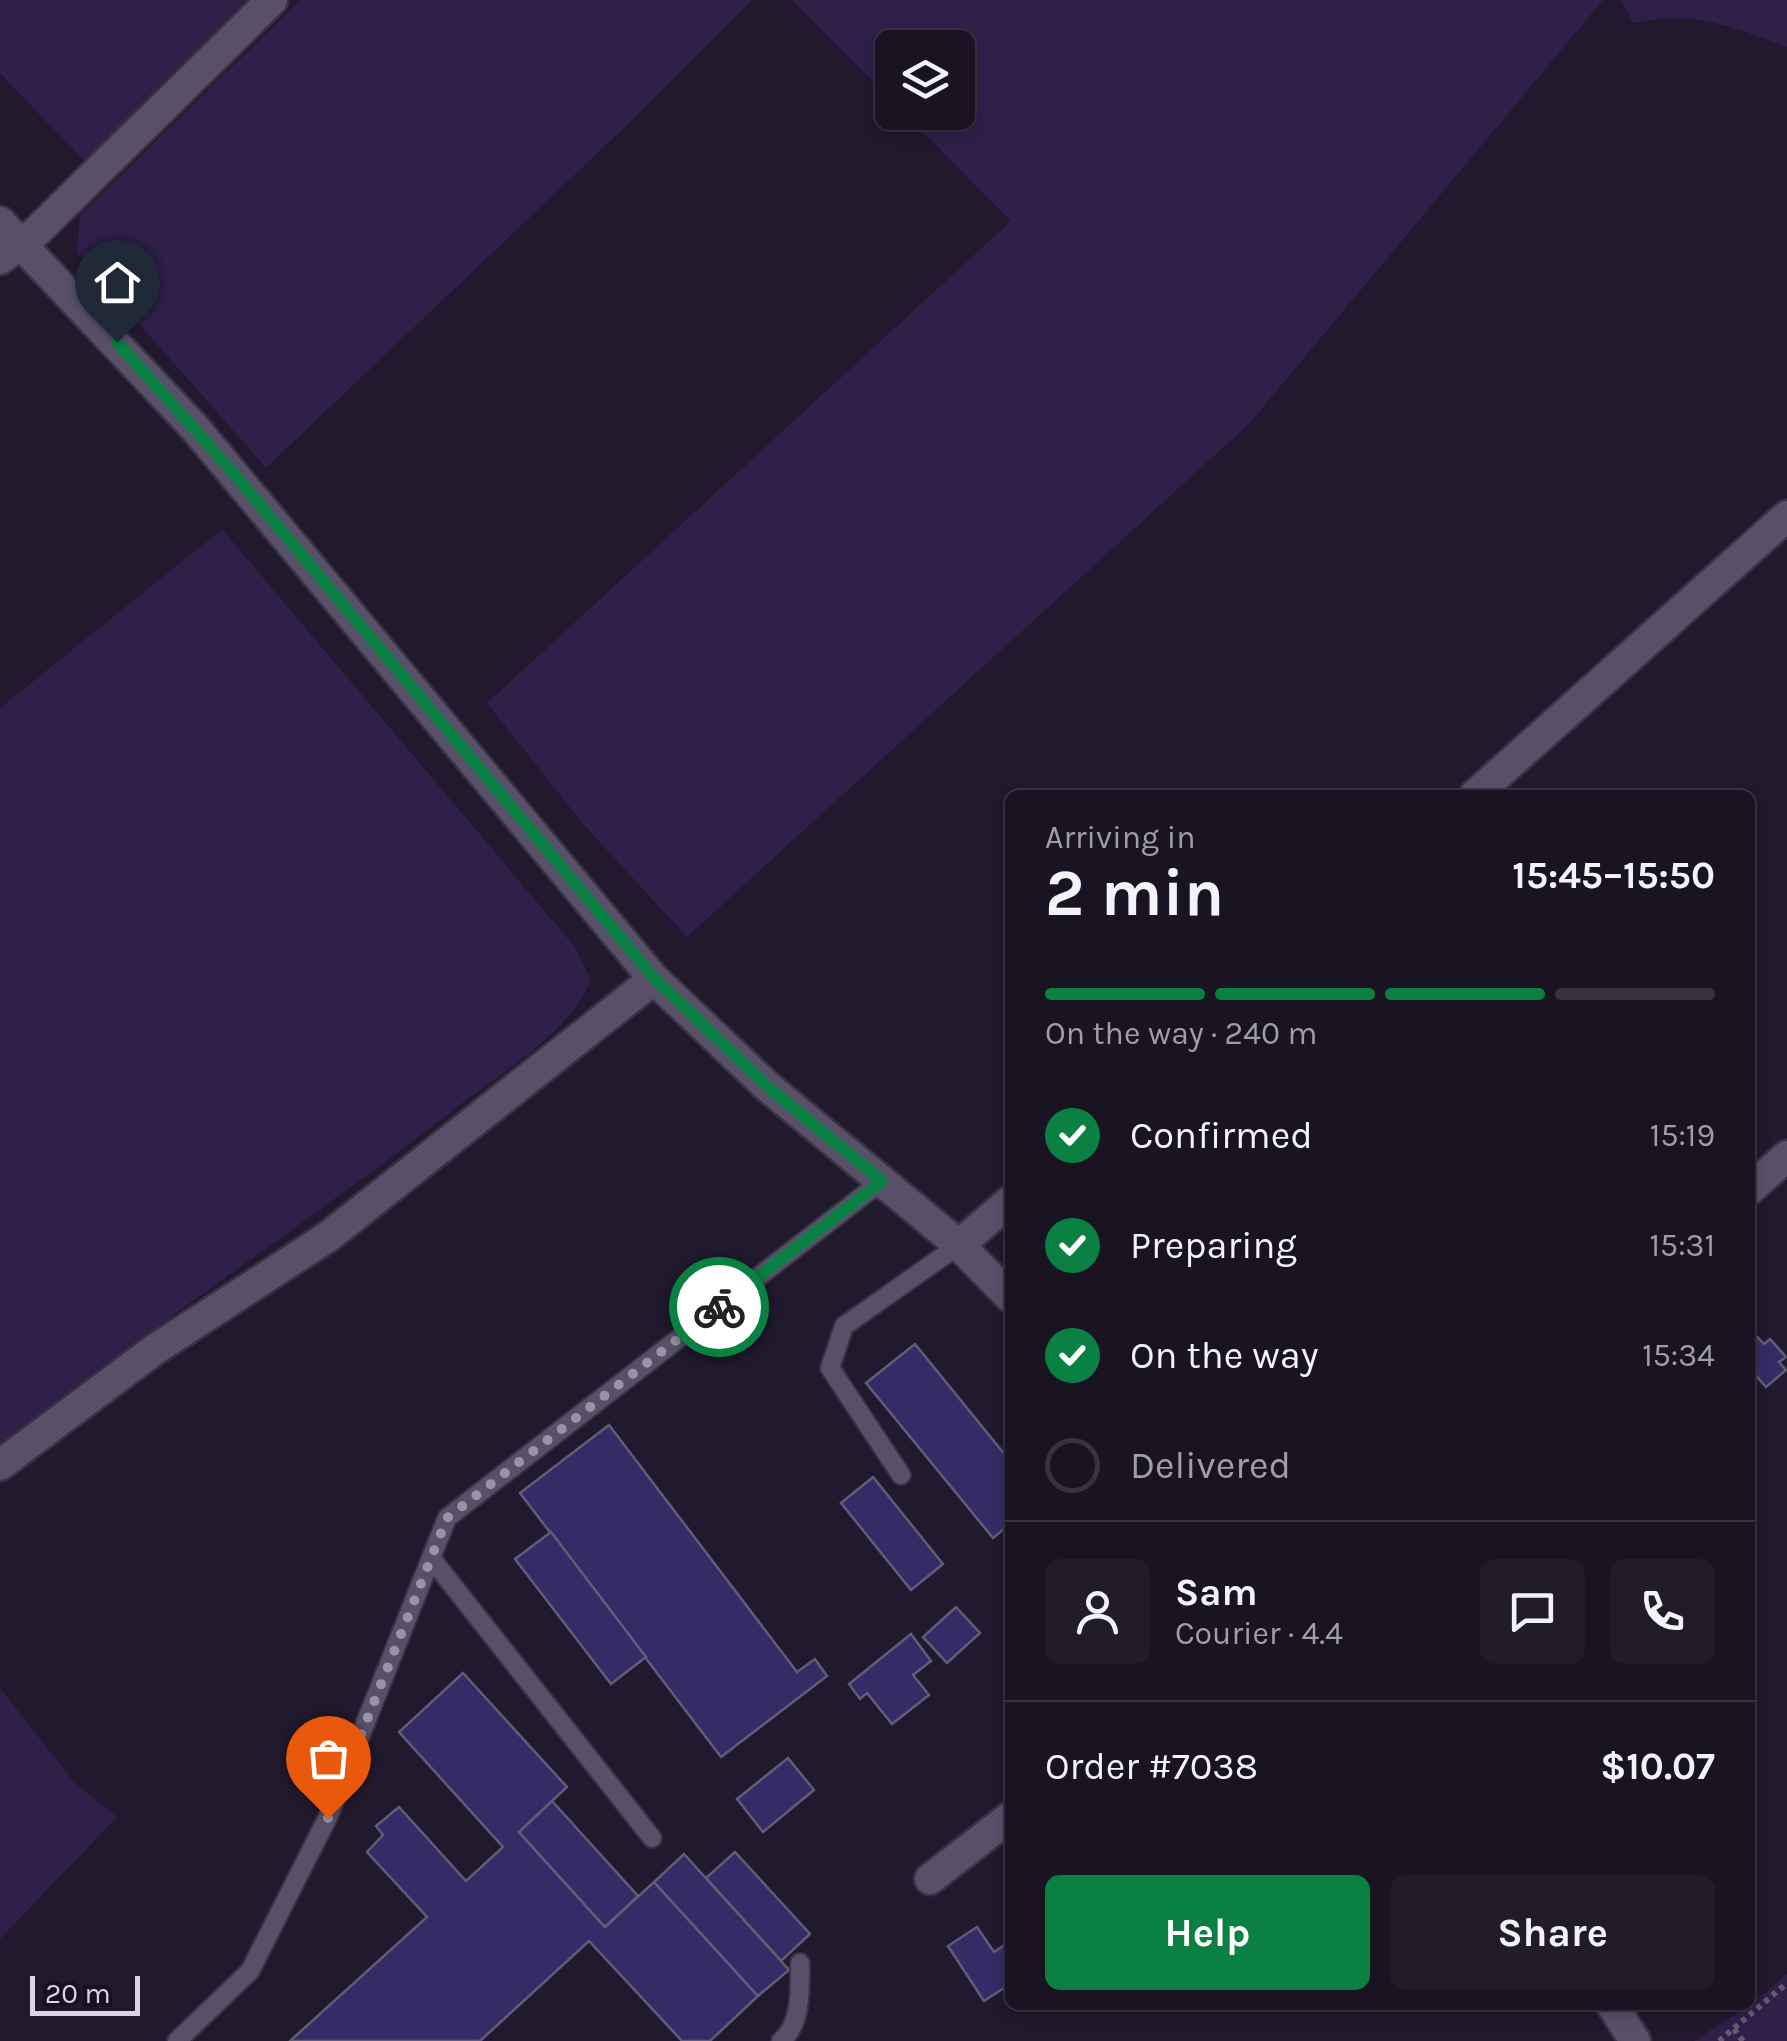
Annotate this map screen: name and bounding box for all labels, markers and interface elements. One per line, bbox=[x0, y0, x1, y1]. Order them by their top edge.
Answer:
map controls bbox=[875, 30, 975, 130]
button: layers bbox=[875, 30, 975, 130]
pin bbox=[75, 240, 160, 343]
icon: home bbox=[90, 255, 145, 310]
text: Arriving in bbox=[1045, 819, 1196, 856]
text: 15:45–15:50 bbox=[1512, 853, 1715, 898]
text: 2 min bbox=[1045, 855, 1224, 931]
text: On the way · 240 m bbox=[1045, 1015, 1318, 1052]
icon: check bbox=[1045, 1108, 1100, 1163]
text: Confirmed bbox=[1130, 1113, 1313, 1158]
text: 15:19 bbox=[1650, 1117, 1715, 1154]
icon: check bbox=[1045, 1218, 1100, 1273]
text: Preparing bbox=[1130, 1223, 1297, 1268]
text: 15:31 bbox=[1650, 1227, 1715, 1264]
courier bbox=[669, 1257, 769, 1357]
icon: bike bbox=[692, 1280, 747, 1335]
icon: check bbox=[1045, 1328, 1100, 1383]
text: On the way bbox=[1130, 1333, 1318, 1378]
text: 15:34 bbox=[1642, 1337, 1715, 1374]
text: Delivered bbox=[1130, 1443, 1291, 1488]
button: person bbox=[1045, 1559, 1150, 1664]
button: chat bbox=[1480, 1559, 1585, 1664]
button: phone bbox=[1610, 1559, 1715, 1664]
text: Sam bbox=[1175, 1570, 1258, 1615]
text: Courier · 4.4 bbox=[1175, 1615, 1343, 1652]
pin bbox=[286, 1716, 371, 1819]
icon: bag bbox=[301, 1731, 356, 1786]
text: Order #7038 bbox=[1045, 1744, 1258, 1789]
text: $10.07 bbox=[1600, 1744, 1715, 1789]
button: Help bbox=[1045, 1875, 1370, 1990]
button: Share bbox=[1390, 1875, 1715, 1990]
scale bar bbox=[30, 1971, 140, 2016]
text: 20 m bbox=[45, 1977, 111, 2010]

